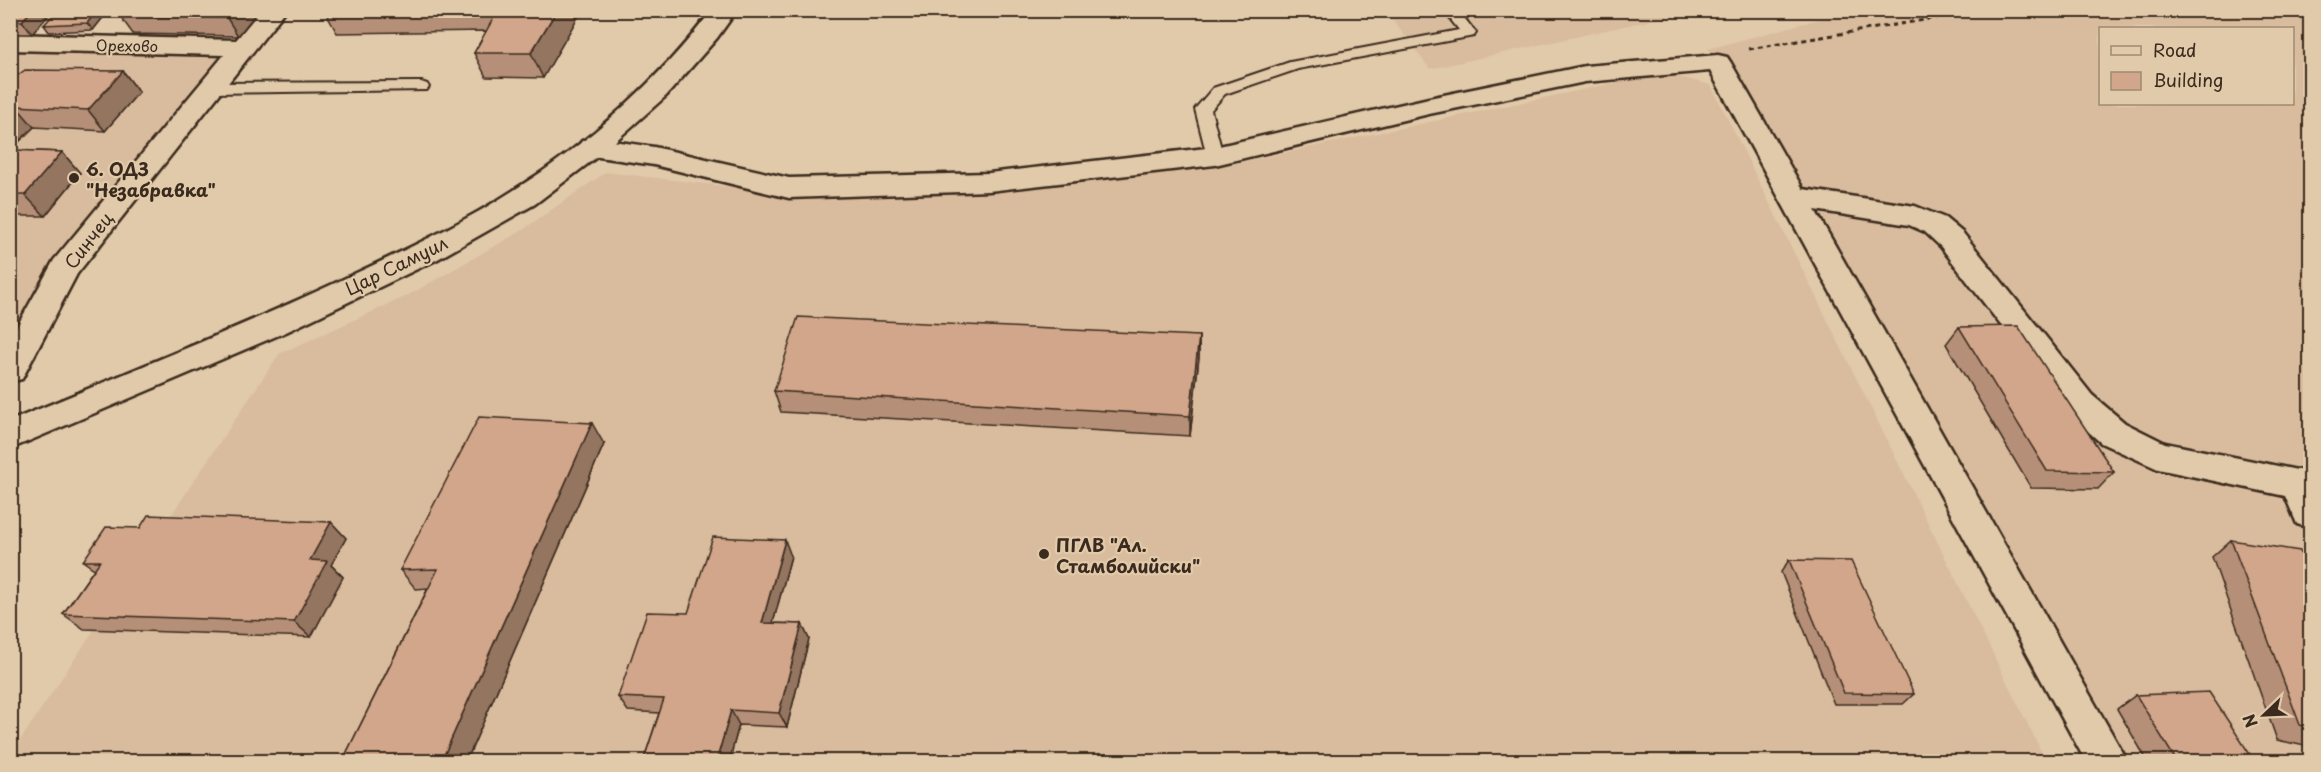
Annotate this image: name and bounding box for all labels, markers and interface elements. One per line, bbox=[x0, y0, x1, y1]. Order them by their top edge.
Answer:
legend bbox=[2099, 27, 2294, 105]
street label: Орехово bbox=[96, 33, 158, 57]
text: Road bbox=[2153, 36, 2197, 63]
text: Building bbox=[2153, 66, 2223, 93]
place label: 6. ОДЗ "Незабравка" bbox=[86, 155, 216, 203]
marker: 6. ОДЗ "Незабравка" bbox=[67, 171, 81, 185]
street label: Синчец bbox=[57, 205, 119, 274]
street label: Цар Самуил bbox=[340, 229, 452, 301]
place label: ПГЛВ "Ал. Стамболийски" bbox=[1056, 531, 1200, 579]
marker: ПГЛВ "Ал. Стамболийски" bbox=[1037, 547, 1051, 561]
north arrow bbox=[2234, 685, 2294, 745]
text: N bbox=[2236, 711, 2263, 732]

